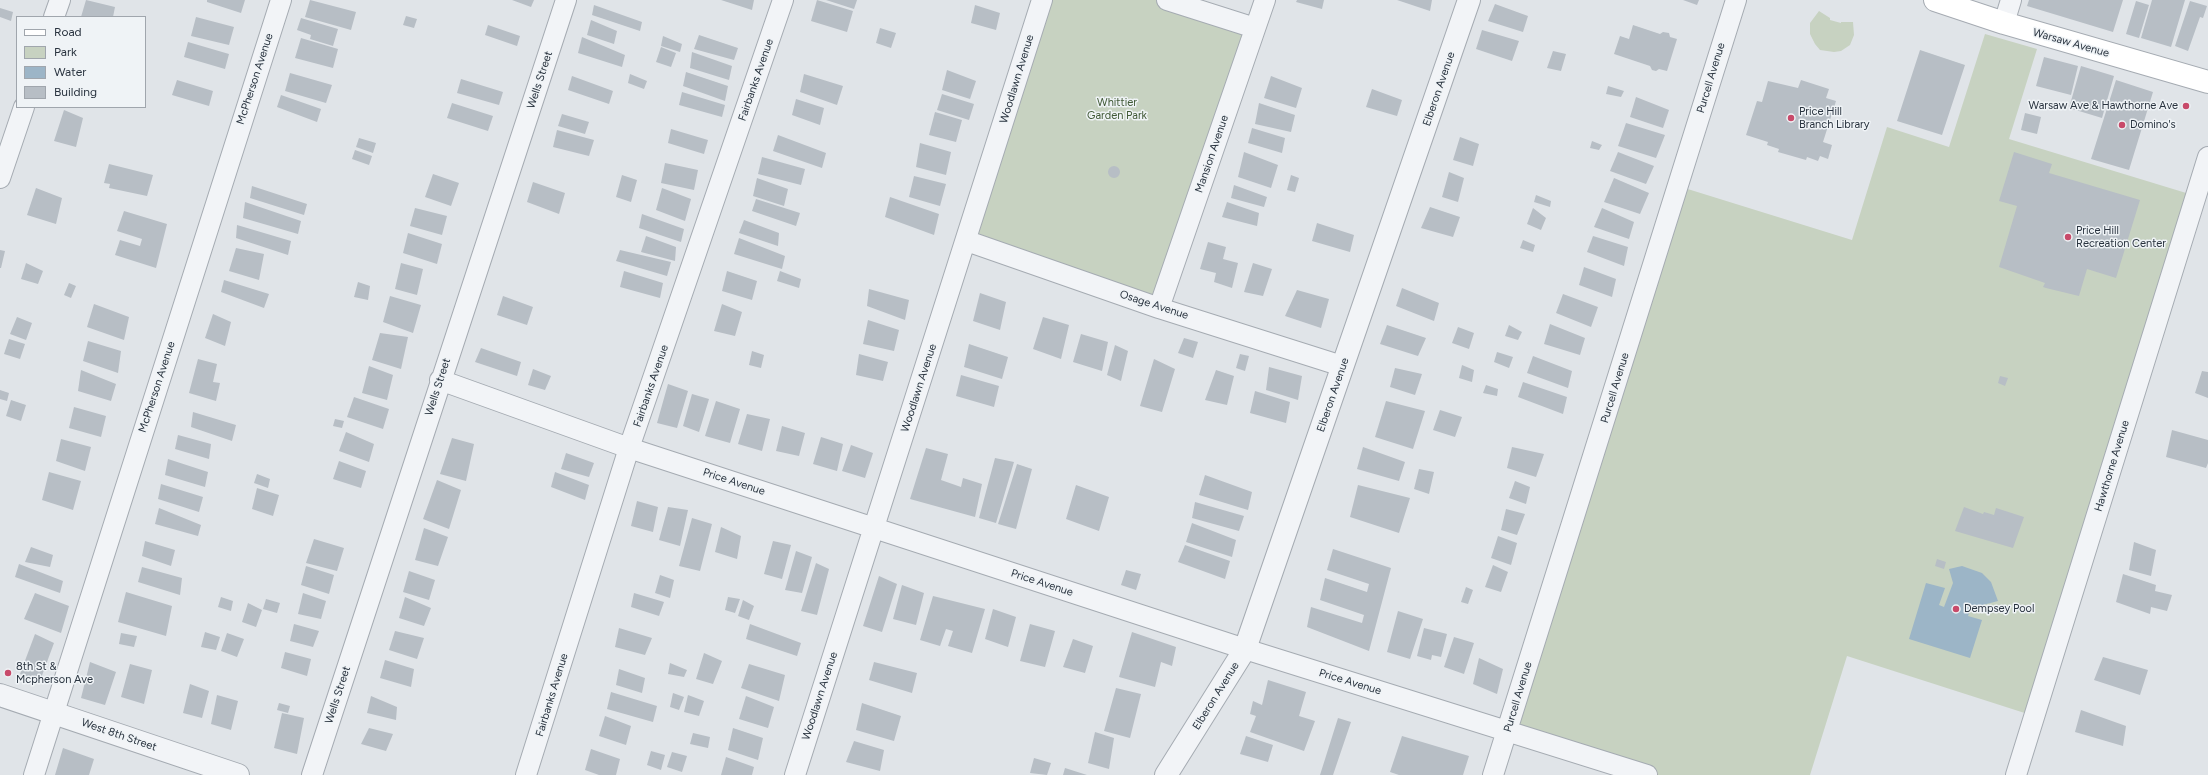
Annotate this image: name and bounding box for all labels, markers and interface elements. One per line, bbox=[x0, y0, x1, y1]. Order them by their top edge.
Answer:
legend bbox=[16, 16, 146, 108]
text: Road bbox=[54, 25, 82, 39]
street label: Warsaw Avenue bbox=[2031, 26, 2111, 60]
street label: McPherson Avenue bbox=[234, 32, 276, 126]
street label: Woodlawn Avenue bbox=[997, 33, 1037, 125]
street label: Fairbanks Avenue bbox=[736, 37, 776, 123]
street label: Purcell Avenue bbox=[1694, 41, 1728, 115]
text: Park bbox=[54, 45, 77, 59]
street label: Wells Street bbox=[525, 50, 555, 110]
street label: Elberon Avenue bbox=[1420, 50, 1458, 128]
text: Water bbox=[54, 65, 86, 79]
text: Building bbox=[54, 85, 97, 99]
park label: Whittier Garden Park bbox=[1087, 96, 1147, 122]
place label: Warsaw Ave & Hawthorne Ave bbox=[2029, 99, 2178, 113]
marker: Warsaw Ave & Hawthorne Ave bbox=[2181, 101, 2191, 111]
place label: Price Hill Branch Library bbox=[1799, 105, 1870, 131]
street label: Mansion Avenue bbox=[1193, 113, 1231, 195]
marker: Price Hill Branch Library bbox=[1786, 113, 1796, 123]
place label: Domino's bbox=[2130, 118, 2176, 132]
marker: Domino's bbox=[2117, 120, 2127, 130]
place label: Price Hill Recreation Center bbox=[2076, 224, 2166, 250]
marker: Price Hill Recreation Center bbox=[2063, 232, 2073, 242]
street label: Osage Avenue bbox=[1118, 288, 1190, 322]
street label: McPherson Avenue bbox=[136, 340, 178, 434]
street label: Woodlawn Avenue bbox=[899, 342, 939, 434]
street label: Fairbanks Avenue bbox=[631, 343, 671, 429]
street label: Purcell Avenue bbox=[1598, 351, 1632, 425]
street label: Elberon Avenue bbox=[1314, 356, 1352, 434]
street label: Wells Street bbox=[423, 357, 453, 417]
street label: Hawthorne Avenue bbox=[2092, 419, 2132, 513]
street label: Price Avenue bbox=[701, 466, 767, 498]
street label: Price Avenue bbox=[1009, 567, 1075, 599]
place label: Dempsey Pool bbox=[1964, 602, 2034, 616]
marker: Dempsey Pool bbox=[1951, 604, 1961, 614]
street label: Woodlawn Avenue bbox=[800, 650, 840, 742]
street label: Fairbanks Avenue bbox=[533, 652, 571, 738]
place label: 8th St & Mcpherson Ave bbox=[16, 660, 93, 686]
street label: Elberon Avenue bbox=[1190, 660, 1242, 732]
street label: Purcell Avenue bbox=[1501, 660, 1535, 734]
street label: Wells Street bbox=[323, 665, 353, 725]
street label: Price Avenue bbox=[1317, 666, 1383, 698]
marker: 8th St & Mcpherson Ave bbox=[3, 668, 13, 678]
street label: West 8th Street bbox=[80, 716, 158, 754]

